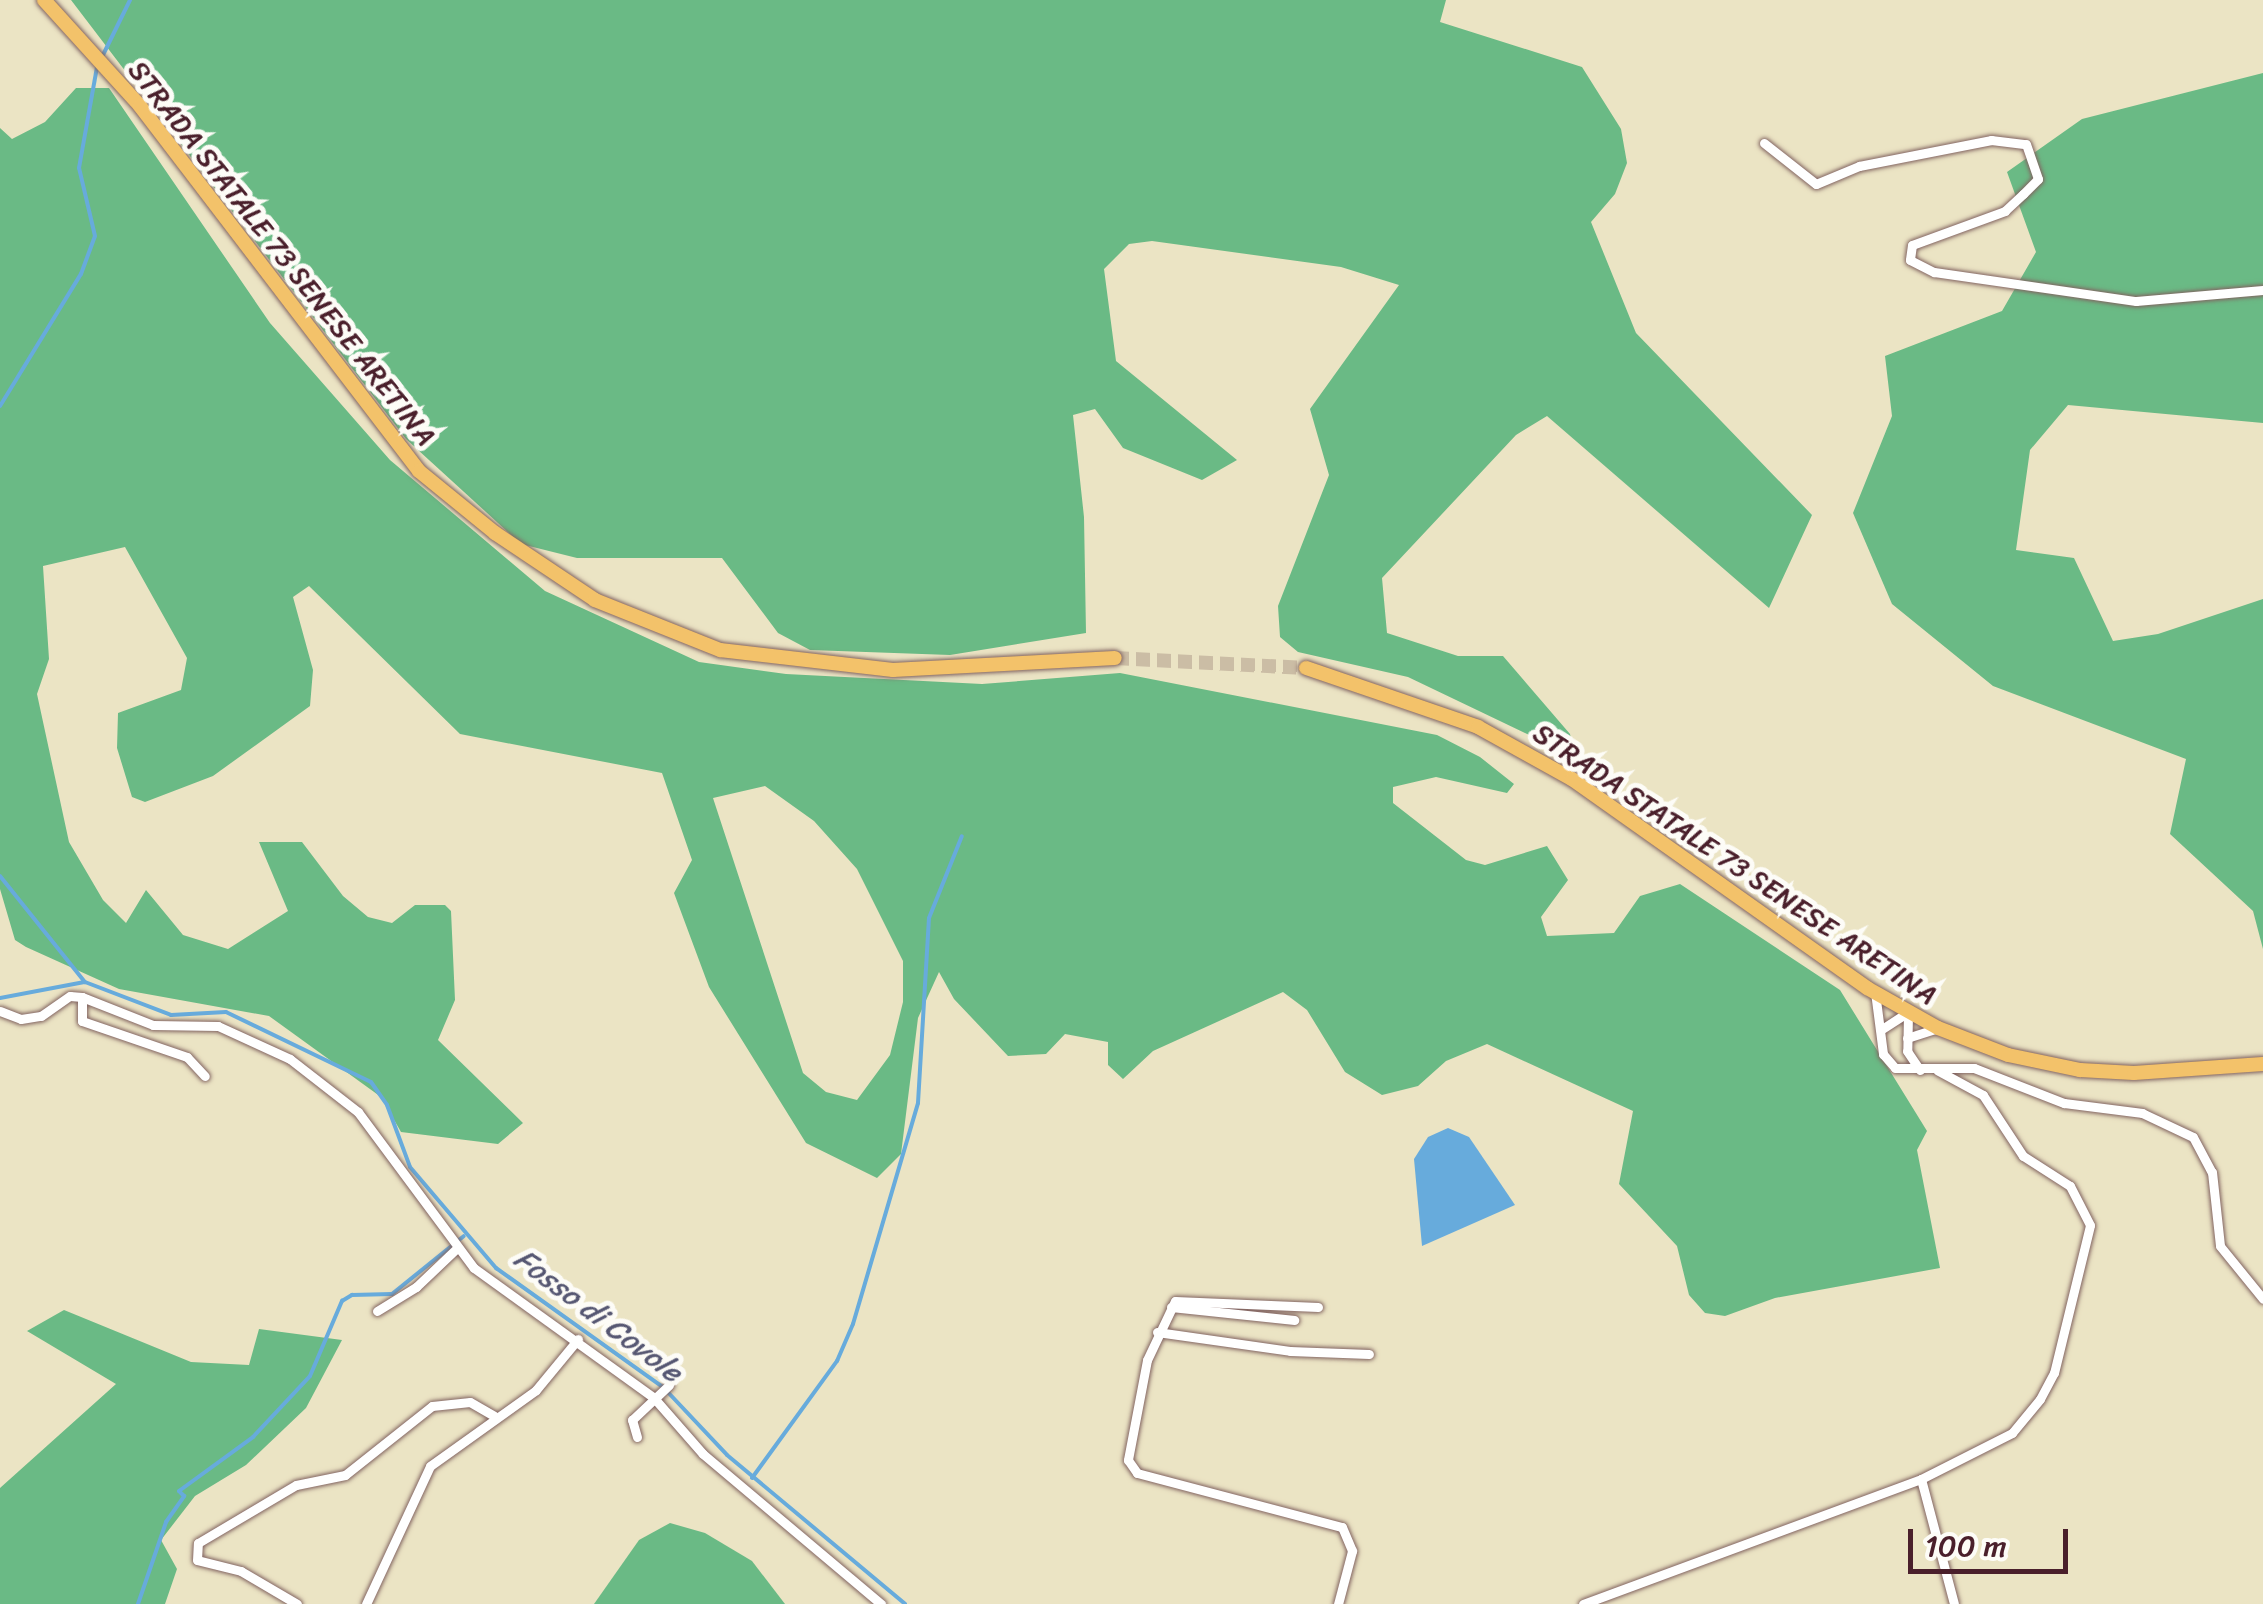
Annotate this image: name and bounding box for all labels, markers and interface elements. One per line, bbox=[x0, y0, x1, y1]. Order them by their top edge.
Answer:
street label: STRADA STATALE 73 SENESE ARETINA bbox=[121, 54, 443, 452]
street label: STRADA STATALE 73 SENESE ARETINA bbox=[1527, 716, 1943, 1012]
water label: Fosso di Covole bbox=[507, 1240, 689, 1390]
scale bar bbox=[1913, 1509, 2073, 1571]
text: 100 m bbox=[1925, 1519, 2007, 1573]

